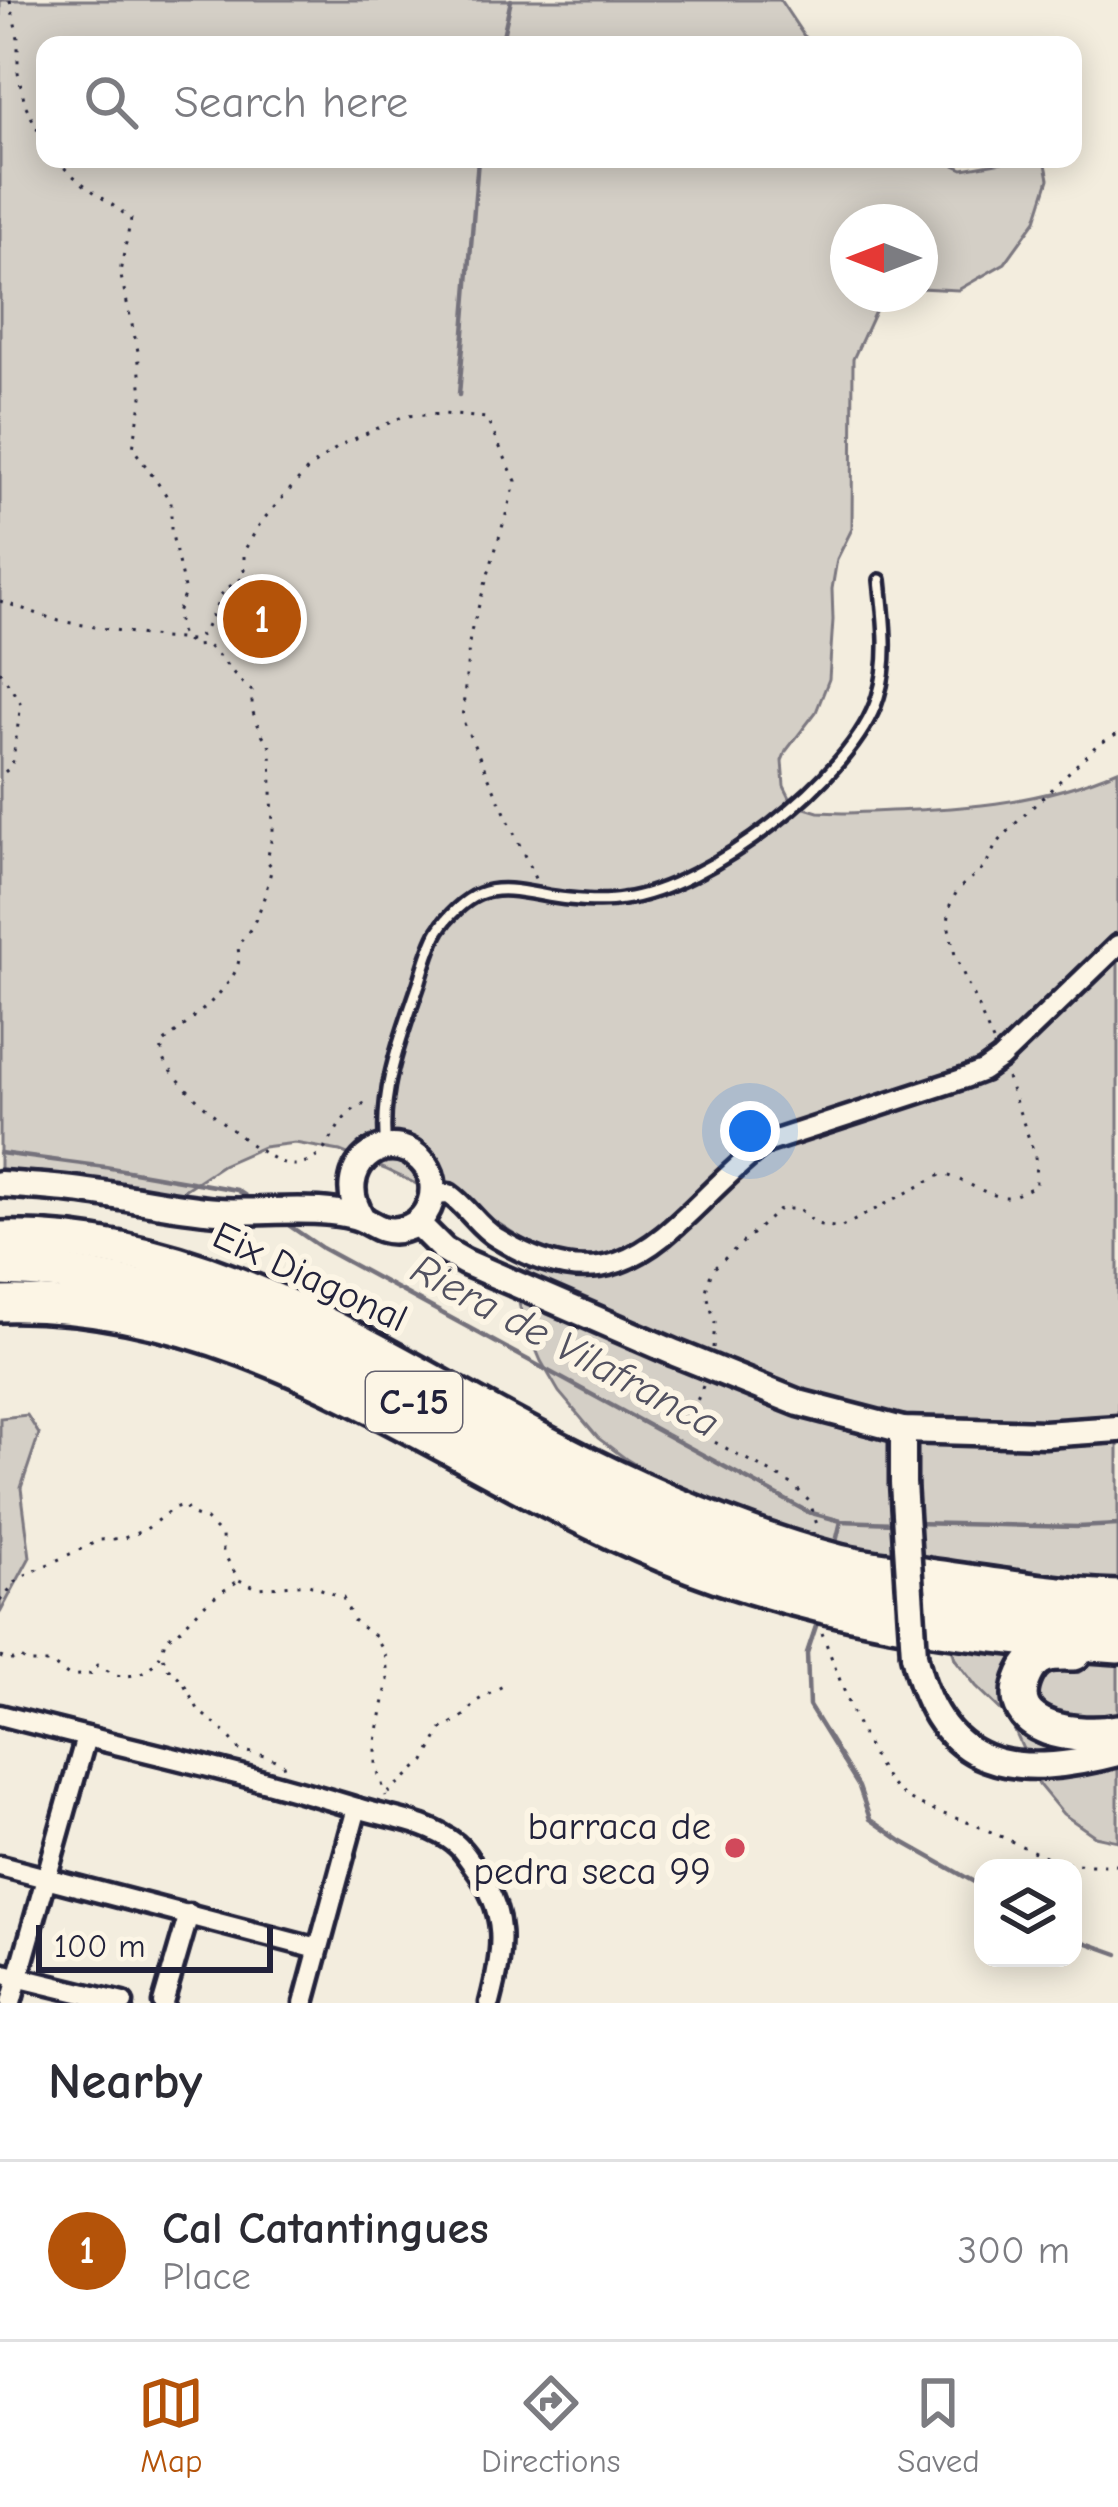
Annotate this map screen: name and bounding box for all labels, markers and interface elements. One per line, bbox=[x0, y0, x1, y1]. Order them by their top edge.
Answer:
search box bbox=[36, 36, 1082, 168]
icon: search bbox=[78, 69, 144, 135]
text: Search here bbox=[174, 76, 408, 128]
north arrow bbox=[830, 204, 938, 312]
pin: 1 bbox=[223, 574, 301, 664]
your location bbox=[720, 1101, 780, 1161]
street label: Eix Diagonal bbox=[206, 1212, 414, 1342]
water label: Riera de Vilafranca bbox=[403, 1244, 727, 1448]
road number: C-15 bbox=[366, 1372, 462, 1432]
place label: barraca de pedra seca 99 bbox=[473, 1804, 711, 1894]
marker: barraca de pedra seca 99 bbox=[722, 1835, 748, 1861]
map controls bbox=[974, 1859, 1082, 1967]
button: layers bbox=[974, 1859, 1082, 1967]
scale bar bbox=[36, 1919, 273, 1972]
text: 100 m bbox=[54, 1927, 146, 1965]
text: Nearby bbox=[48, 2052, 202, 2111]
text: Cal Catantingues bbox=[162, 2202, 489, 2254]
text: 1 bbox=[79, 2228, 95, 2273]
text: 300 m bbox=[957, 2228, 1070, 2273]
text: Place bbox=[162, 2254, 251, 2299]
tab: Map bbox=[138, 2370, 204, 2480]
tab: Directions bbox=[481, 2370, 621, 2480]
tab: Saved bbox=[897, 2370, 980, 2480]

